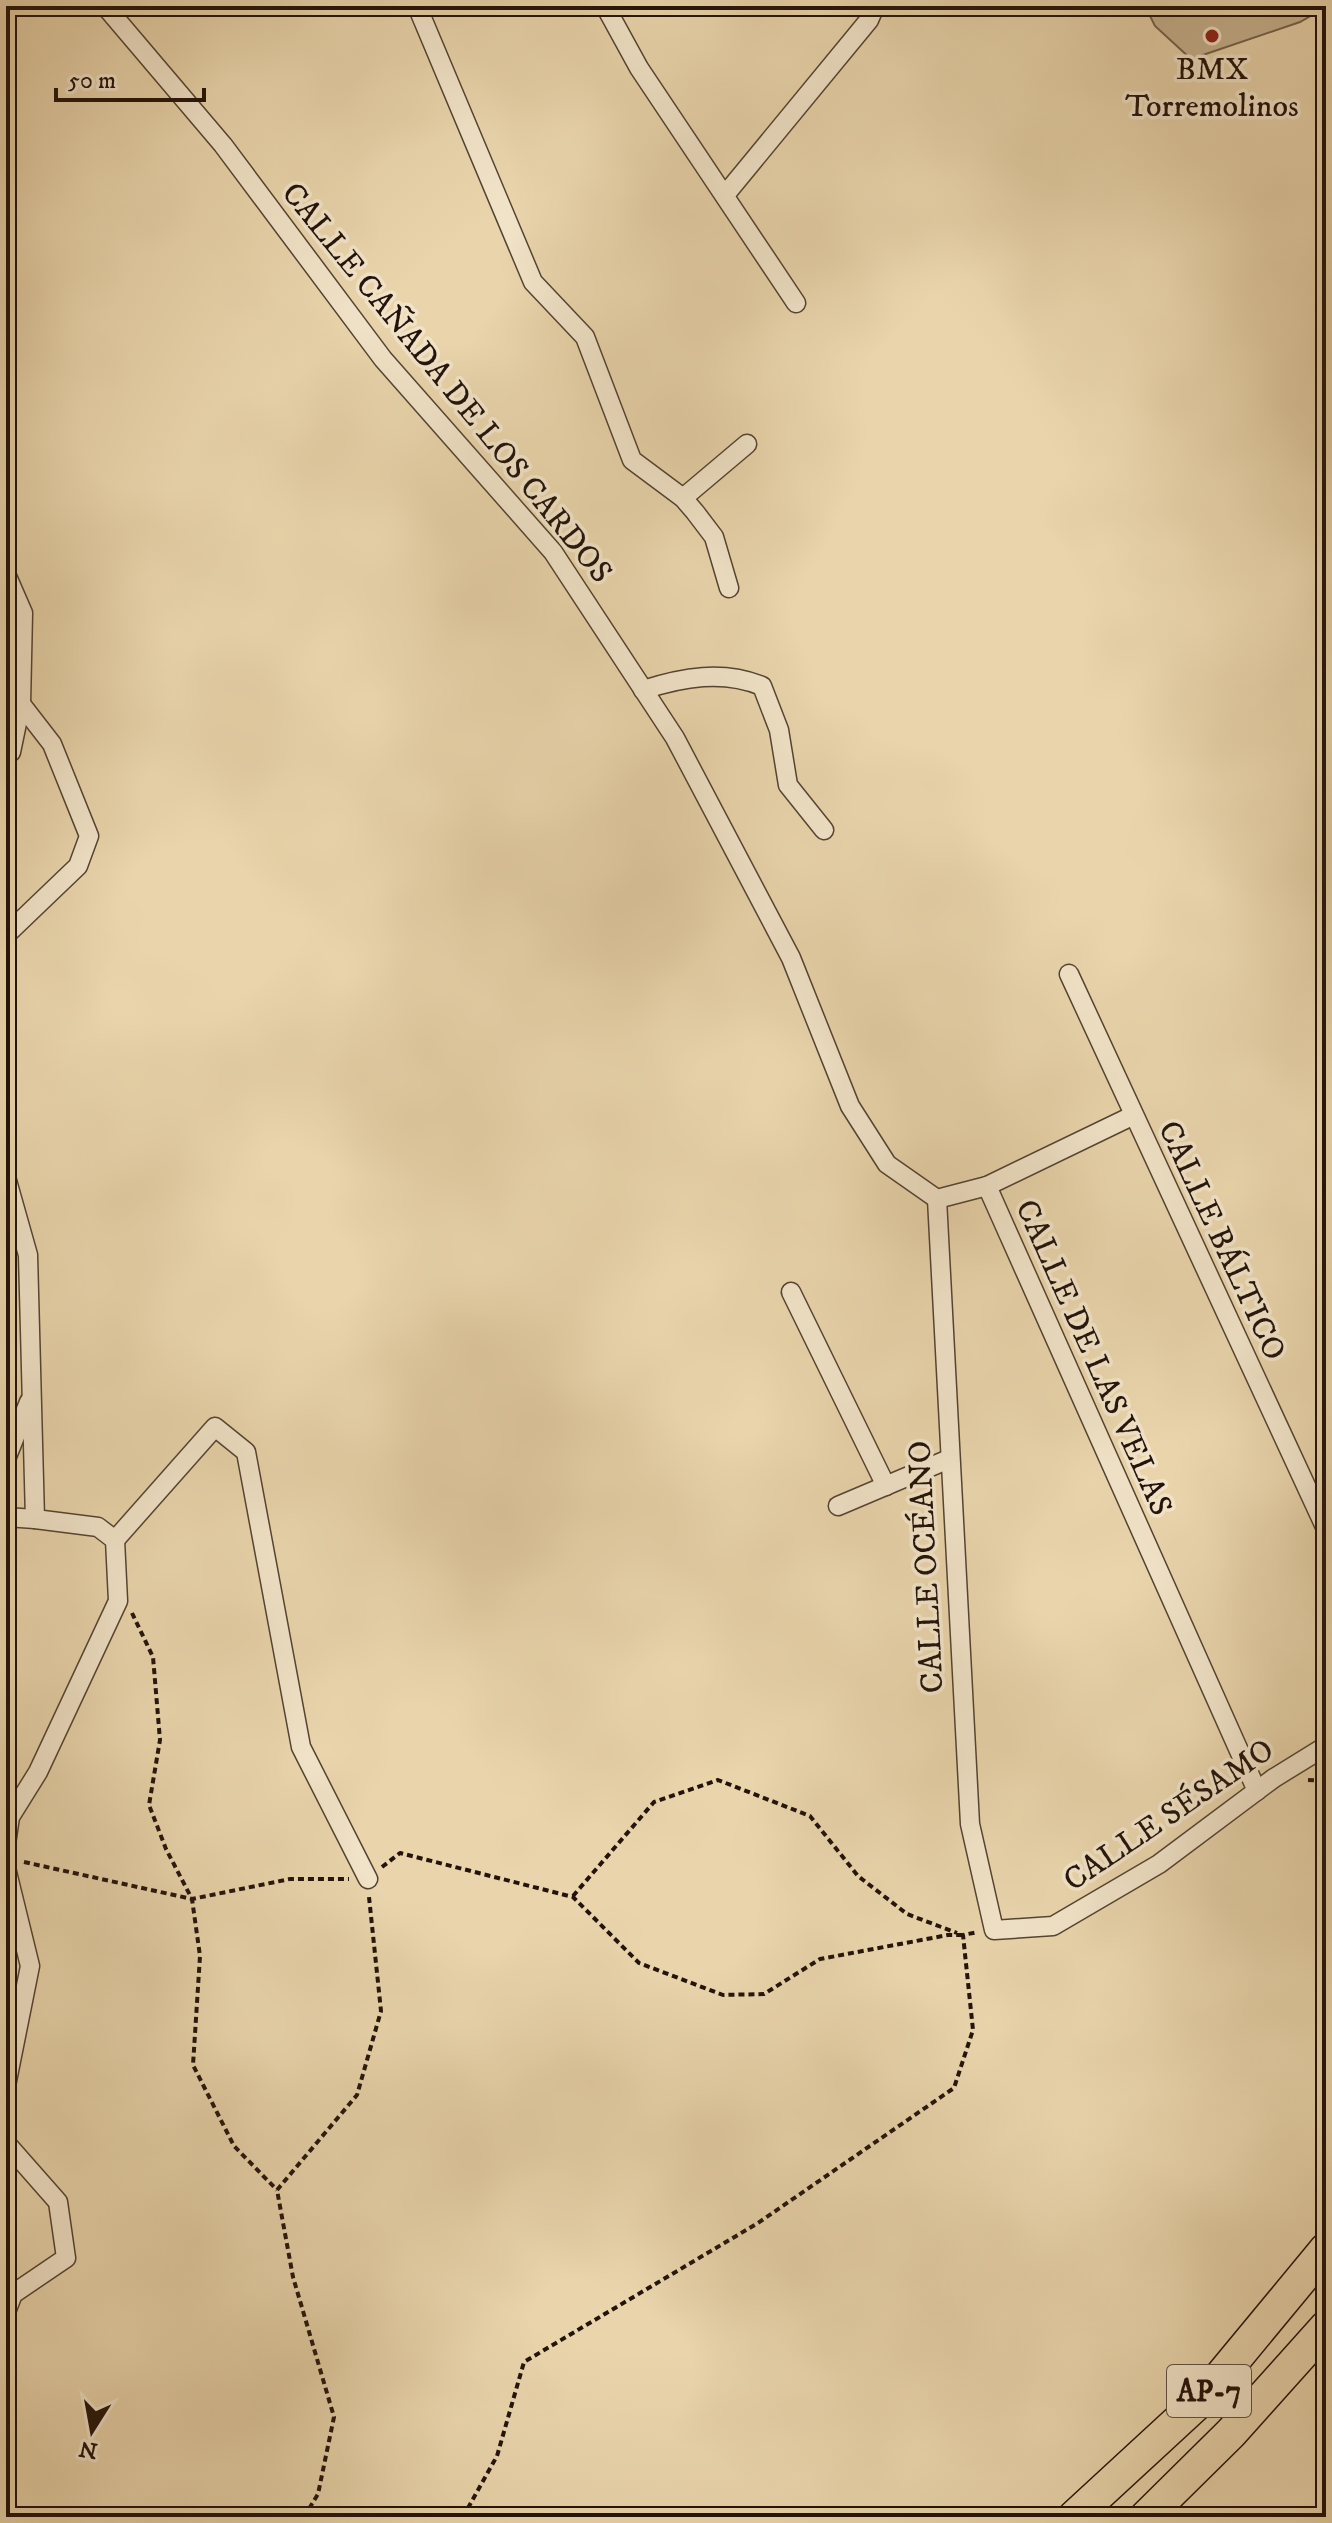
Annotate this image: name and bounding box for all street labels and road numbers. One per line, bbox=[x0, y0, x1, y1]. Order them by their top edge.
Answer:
street label: CALLE CAÑADA DE LOS CARDOS bbox=[272, 175, 621, 592]
street label: CALLE BÁLTICO bbox=[1148, 1115, 1294, 1367]
street label: CALLE DE LAS VELAS bbox=[1005, 1194, 1181, 1522]
street label: CALLE OCÉANO bbox=[900, 1440, 954, 1694]
street label: CALLE SÉSAMO bbox=[1056, 1730, 1282, 1901]
road number: AP-7 bbox=[1167, 2365, 1251, 2417]

